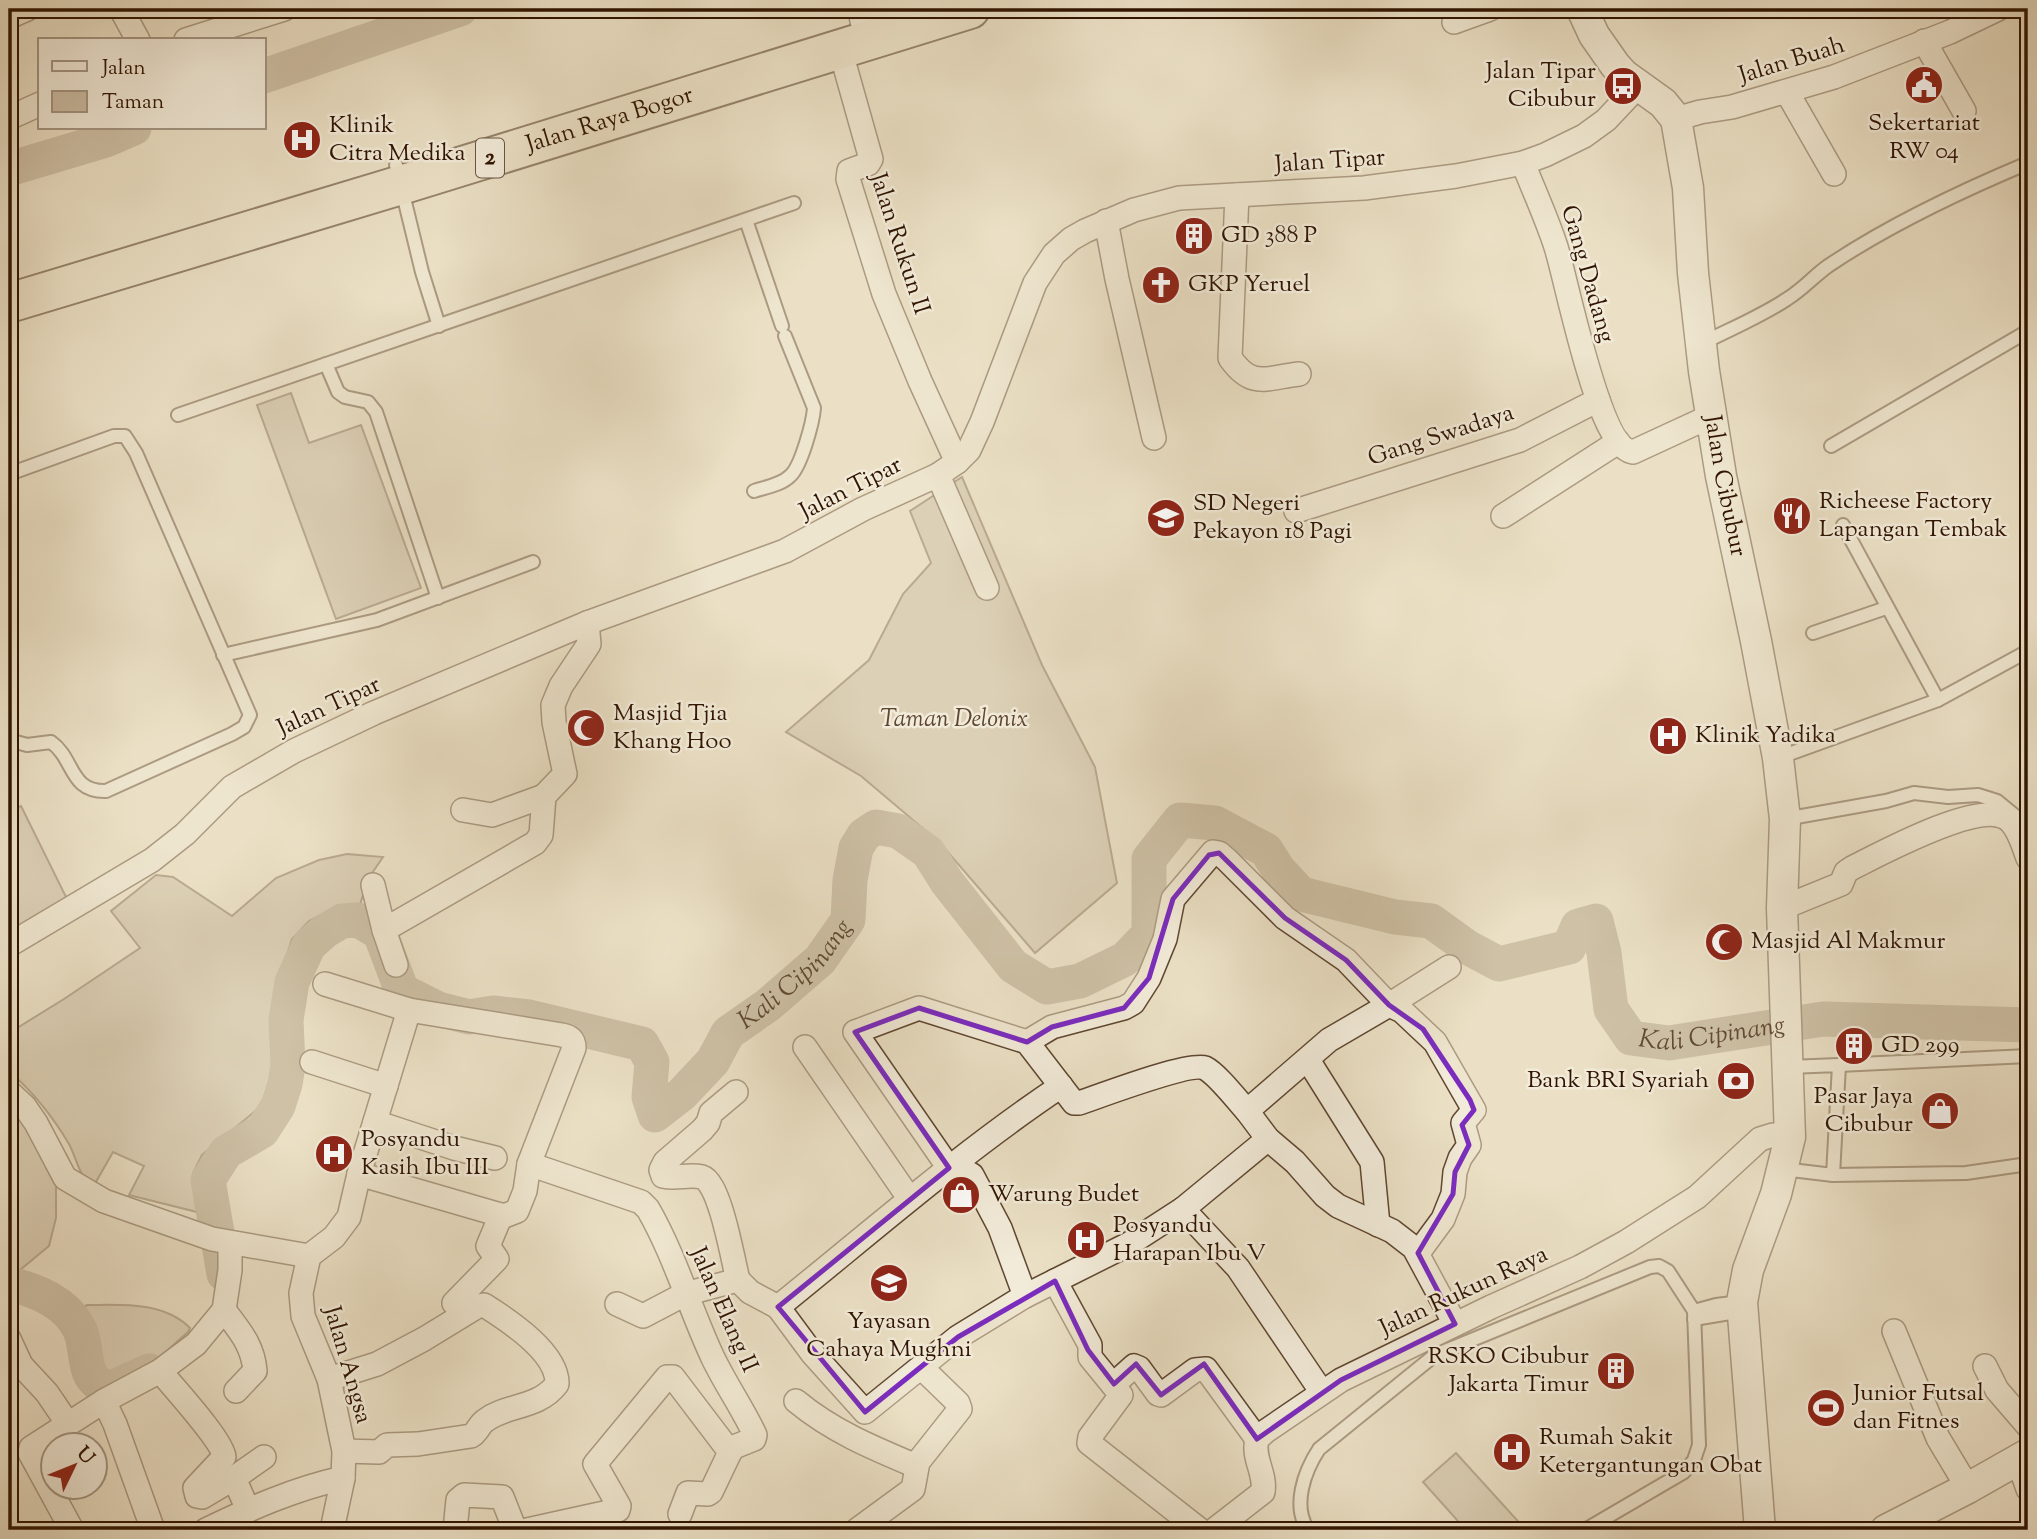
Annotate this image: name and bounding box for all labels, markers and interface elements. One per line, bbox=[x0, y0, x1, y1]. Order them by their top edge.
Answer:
street label: Jalan Buah bbox=[1733, 29, 1849, 94]
legend bbox=[38, 38, 266, 130]
text: Jalan bbox=[101, 54, 146, 84]
place label: Jalan Tipar Cibubur bbox=[1483, 55, 1596, 117]
public building icon: Sekertariat RW 04 bbox=[1903, 64, 1945, 106]
bus stop icon: Jalan Tipar Cibubur bbox=[1602, 65, 1644, 107]
street label: Jalan Raya Bogor bbox=[520, 79, 698, 163]
text: Taman bbox=[102, 88, 164, 118]
place label: Sekertariat RW 04 bbox=[1868, 107, 1980, 169]
place label: Klinik Citra Medika bbox=[329, 109, 466, 171]
hospital icon: Klinik Citra Medika bbox=[281, 119, 323, 161]
road number: 2 bbox=[476, 139, 504, 178]
street label: Jalan Tipar bbox=[1272, 141, 1386, 183]
street label: Jalan Rukun II bbox=[860, 167, 938, 319]
street label: Gang Dadang bbox=[1551, 201, 1623, 347]
building icon: GD 388 P bbox=[1173, 215, 1215, 257]
place label: GD 388 P bbox=[1221, 219, 1317, 253]
church icon: GKP Yeruel bbox=[1140, 264, 1182, 306]
place label: GKP Yeruel bbox=[1188, 268, 1310, 302]
street label: Gang Swadaya bbox=[1364, 396, 1518, 476]
street label: Jalan Cibubur bbox=[1694, 411, 1755, 560]
street label: Jalan Tipar bbox=[792, 449, 908, 530]
place label: Richeese Factory Lapangan Tembak bbox=[1819, 485, 2008, 547]
place label: SD Negeri Pekayon 18 Pagi bbox=[1193, 487, 1352, 549]
restaurant icon: Richeese Factory Lapangan Tembak bbox=[1771, 495, 1813, 537]
school or university icon: SD Negeri Pekayon 18 Pagi bbox=[1145, 497, 1187, 539]
street label: Jalan Tipar bbox=[270, 668, 386, 747]
place label: Masjid Tjia Khang Hoo bbox=[613, 697, 732, 759]
park label: Taman Delonix bbox=[880, 703, 1028, 737]
mosque icon: Masjid Tjia Khang Hoo bbox=[565, 707, 607, 749]
hospital icon: Klinik Yadika bbox=[1647, 715, 1689, 757]
place label: Klinik Yadika bbox=[1695, 719, 1836, 753]
water label: Kali Cipinang bbox=[730, 911, 862, 1039]
mosque icon: Masjid Al Makmur bbox=[1703, 921, 1745, 963]
place label: Masjid Al Makmur bbox=[1751, 925, 1946, 959]
water label: Kali Cipinang bbox=[1636, 1007, 1788, 1062]
building icon: GD 299 bbox=[1833, 1025, 1875, 1067]
place label: GD 299 bbox=[1881, 1029, 1959, 1063]
bank icon: Bank BRI Syariah bbox=[1715, 1060, 1757, 1102]
place label: Bank BRI Syariah bbox=[1527, 1064, 1709, 1098]
place label: Pasar Jaya Cibubur bbox=[1814, 1080, 1913, 1142]
shop icon: Pasar Jaya Cibubur bbox=[1919, 1090, 1961, 1132]
place label: Posyandu Kasih Ibu III bbox=[361, 1123, 489, 1185]
hospital icon: Posyandu Kasih Ibu III bbox=[313, 1133, 355, 1175]
shop icon: Warung Budet bbox=[940, 1174, 982, 1216]
place label: Warung Budet bbox=[988, 1178, 1139, 1212]
place label: Posyandu Harapan Ibu V bbox=[1113, 1209, 1266, 1271]
hospital icon: Posyandu Harapan Ibu V bbox=[1065, 1219, 1107, 1261]
street label: Jalan Rukun Raya bbox=[1372, 1238, 1554, 1347]
street label: Jalan Elang II bbox=[679, 1240, 766, 1378]
school or university icon: Yayasan Cahaya Mughni bbox=[868, 1262, 910, 1304]
street label: Jalan Angsa bbox=[313, 1300, 380, 1428]
place label: Yayasan Cahaya Mughni bbox=[806, 1305, 972, 1367]
place label: RSKO Cibubur Jakarta Timur bbox=[1428, 1340, 1589, 1402]
building icon: RSKO Cibubur Jakarta Timur bbox=[1595, 1350, 1637, 1392]
place label: Junior Futsal dan Fitnes bbox=[1851, 1377, 1984, 1439]
sports icon: Junior Futsal dan Fitnes bbox=[1805, 1387, 1847, 1429]
place label: Rumah Sakit Ketergantungan Obat bbox=[1539, 1421, 1762, 1483]
north arrow bbox=[38, 1430, 108, 1500]
hospital icon: Rumah Sakit Ketergantungan Obat bbox=[1491, 1431, 1533, 1473]
text: U bbox=[69, 1441, 100, 1471]

